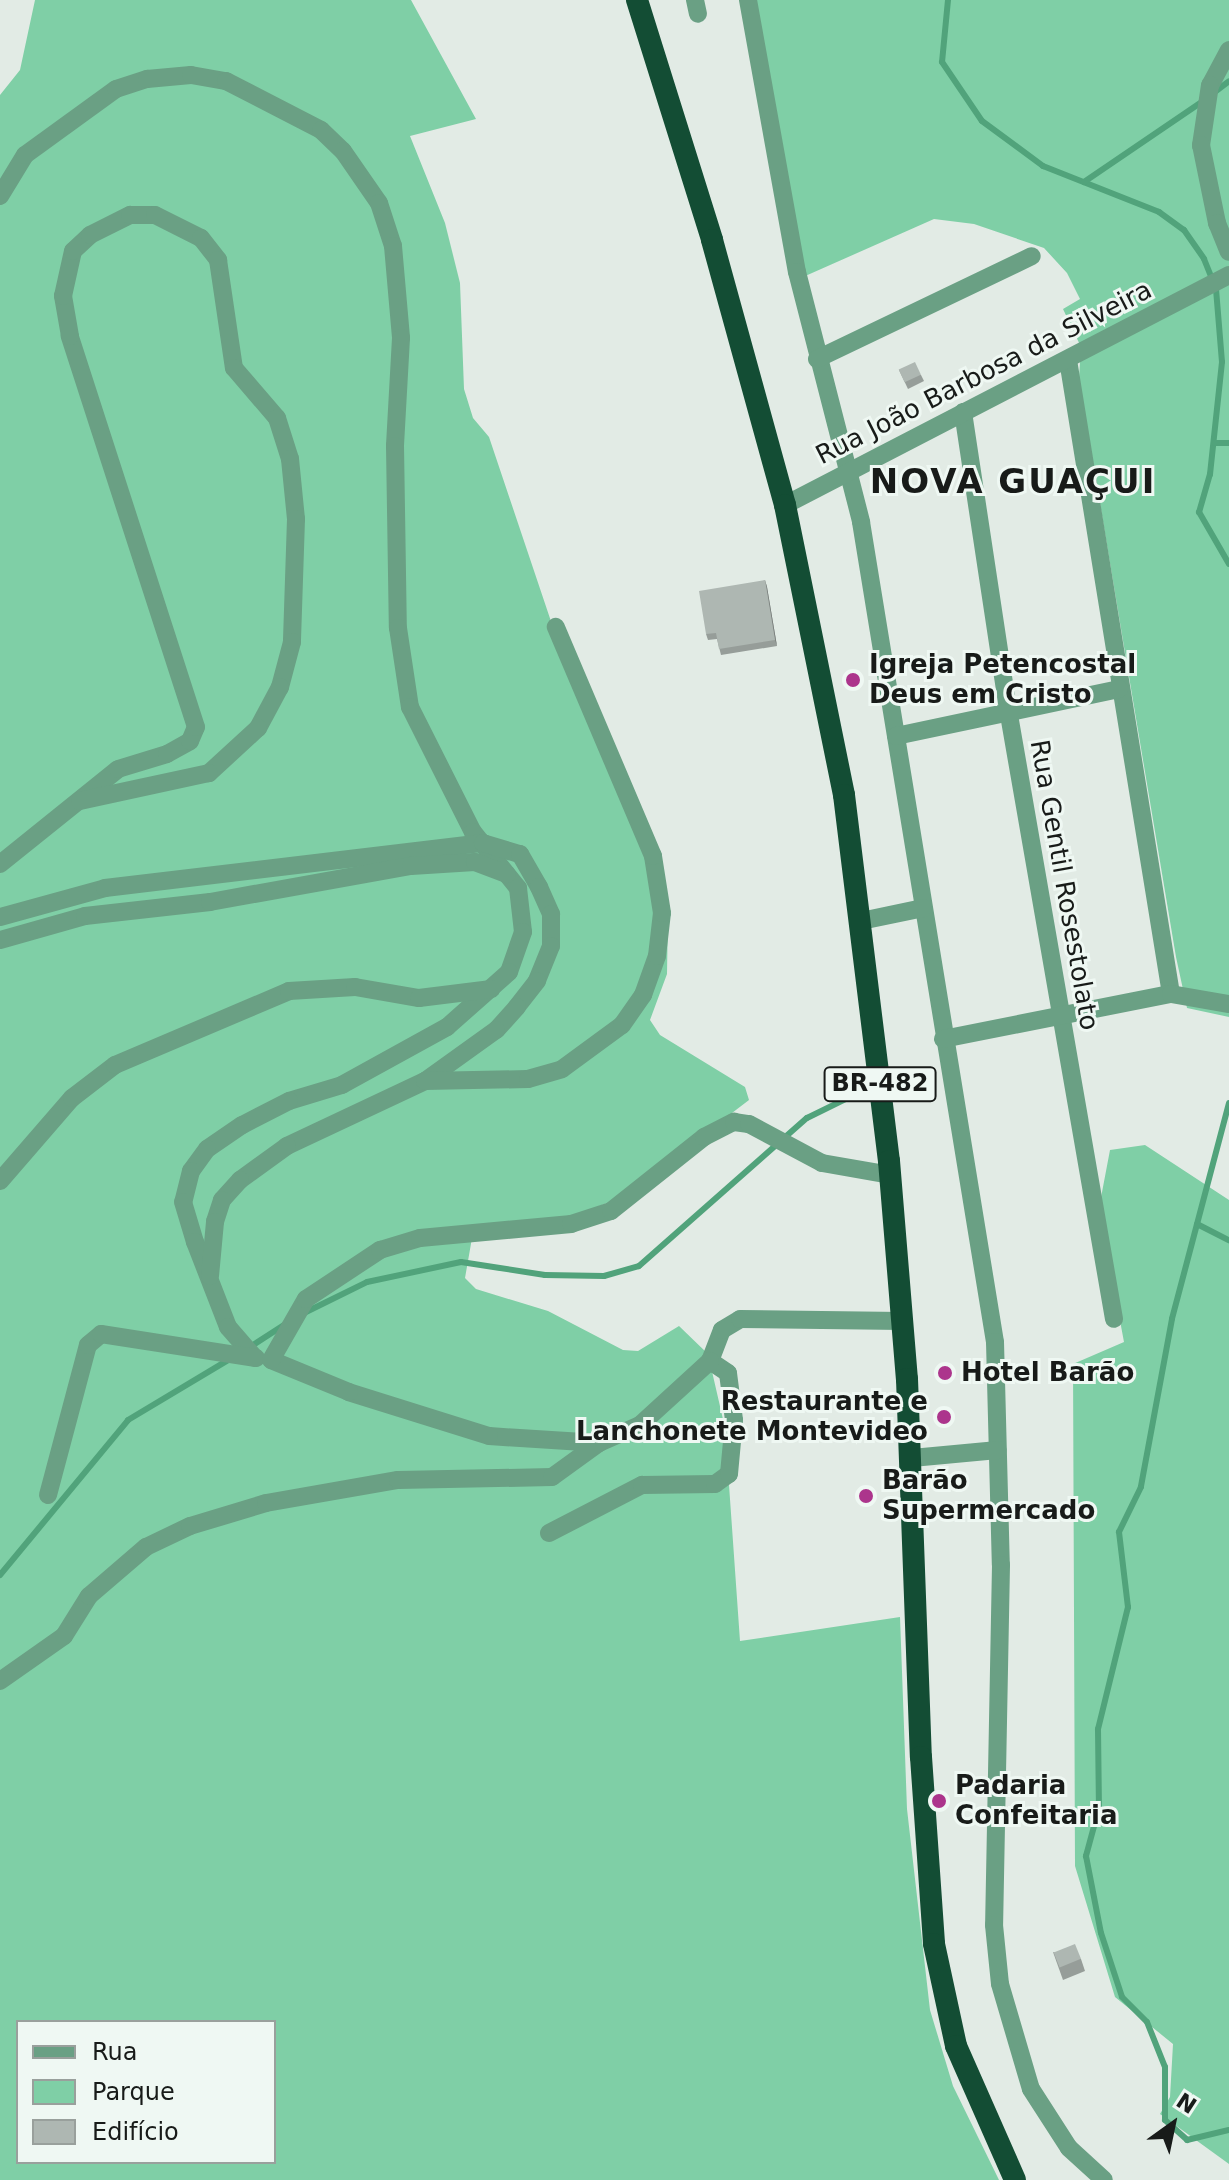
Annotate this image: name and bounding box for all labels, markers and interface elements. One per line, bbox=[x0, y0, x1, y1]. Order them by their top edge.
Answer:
street label: Rua João Barbosa da Silveira bbox=[811, 274, 1157, 472]
district label: NOVA GUAÇUI bbox=[870, 462, 1156, 502]
place label: Igreja Petencostal Deus em Cristo bbox=[869, 649, 1136, 710]
marker: Igreja Petencostal Deus em Cristo bbox=[844, 671, 862, 689]
street label: Rua Gentil Rosestolato bbox=[1023, 737, 1105, 1033]
road number: BR-482 bbox=[822, 1064, 938, 1104]
place label: Hotel Barão bbox=[961, 1357, 1134, 1389]
marker: Hotel Barão bbox=[936, 1364, 954, 1382]
place label: Restaurante e Lanchonete Montevideo bbox=[576, 1386, 928, 1448]
marker: Restaurante e Lanchonete Montevideo bbox=[935, 1408, 953, 1426]
place label: Barão Supermercado bbox=[882, 1465, 1095, 1526]
marker: Barão Supermercado bbox=[857, 1487, 875, 1505]
place label: Padaria Confeitaria bbox=[955, 1770, 1118, 1832]
marker: Padaria Confeitaria bbox=[930, 1792, 948, 1810]
legend bbox=[16, 2020, 276, 2164]
text: Rua bbox=[92, 2038, 138, 2066]
text: Parque bbox=[92, 2078, 175, 2106]
north arrow bbox=[1133, 2084, 1213, 2164]
text: N bbox=[1172, 2088, 1201, 2119]
text: Edifício bbox=[92, 2118, 179, 2146]

